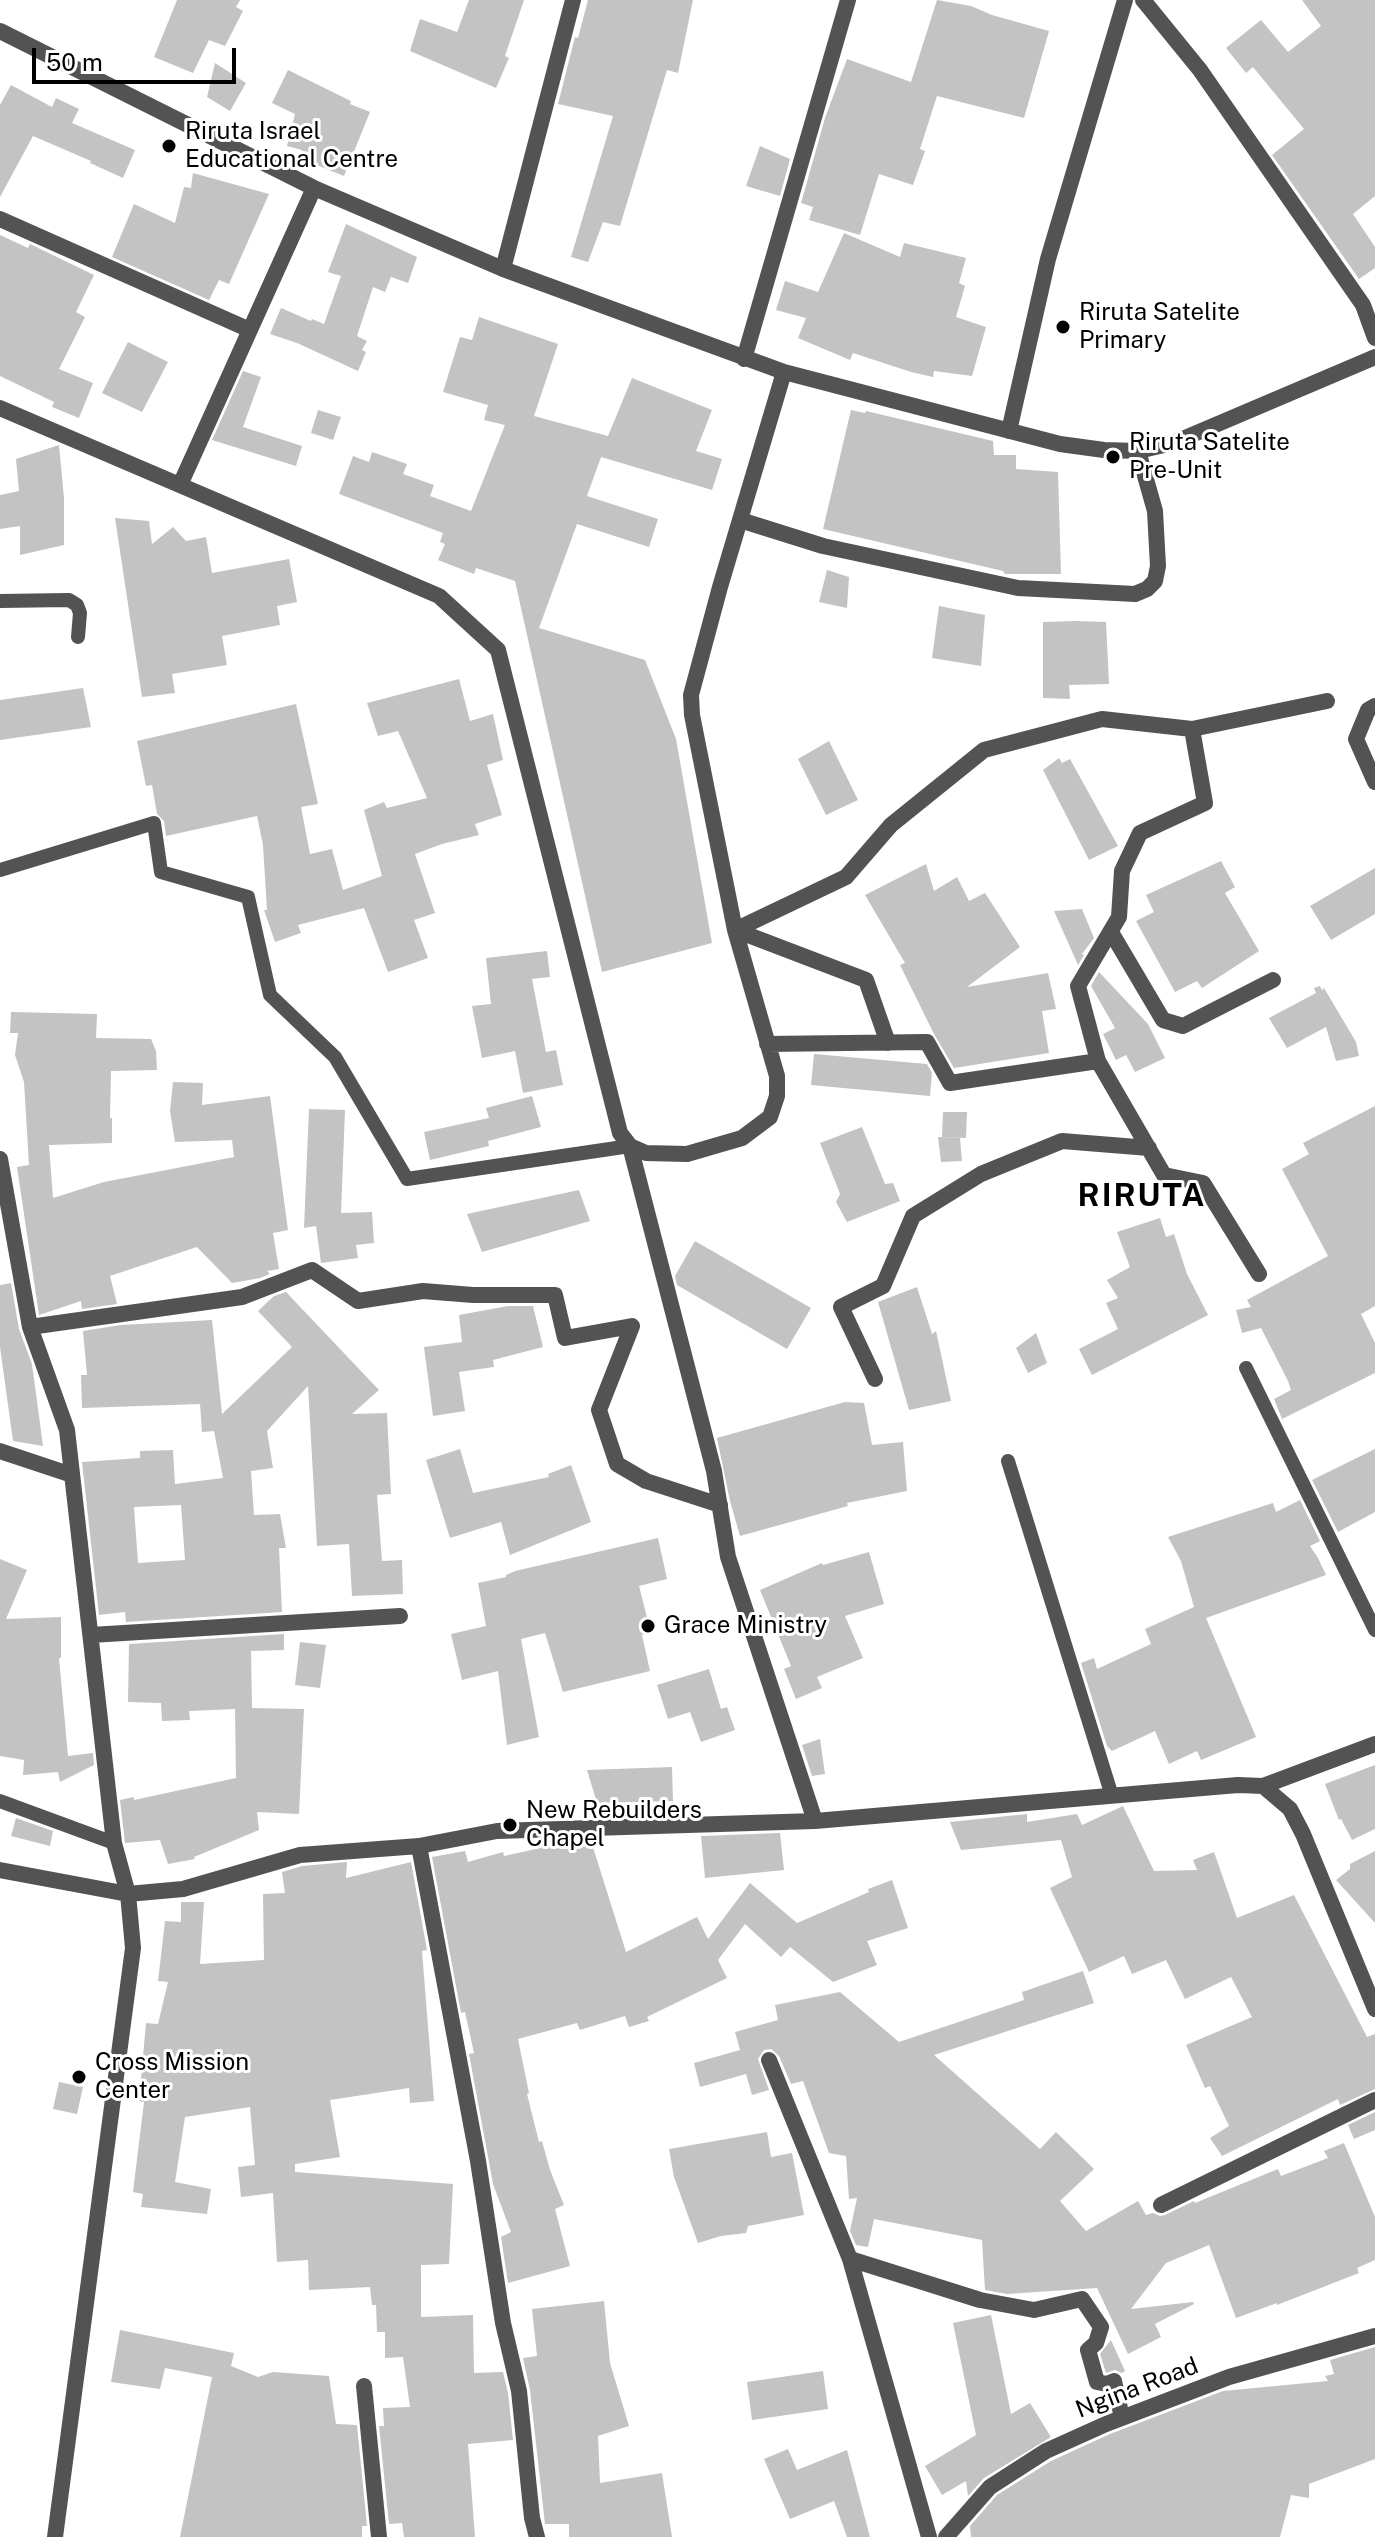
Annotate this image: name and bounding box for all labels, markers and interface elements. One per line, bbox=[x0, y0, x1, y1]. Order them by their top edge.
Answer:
scale bar bbox=[36, 32, 240, 82]
text: 50 m bbox=[46, 48, 103, 76]
place label: Riruta Israel Educational Centre bbox=[185, 118, 398, 174]
marker: Riruta Israel Educational Centre bbox=[160, 137, 178, 155]
place label: Riruta Satelite Primary bbox=[1079, 299, 1240, 355]
marker: Riruta Satelite Primary bbox=[1054, 318, 1072, 336]
place label: Riruta Satelite Pre-Unit bbox=[1129, 429, 1290, 485]
marker: Riruta Satelite Pre-Unit bbox=[1104, 448, 1122, 466]
district label: RIRUTA bbox=[1077, 1177, 1207, 1215]
place label: Grace Ministry bbox=[664, 1612, 827, 1640]
marker: Grace Ministry bbox=[639, 1617, 657, 1635]
place label: New Rebuilders Chapel bbox=[526, 1797, 702, 1853]
marker: New Rebuilders Chapel bbox=[501, 1816, 519, 1834]
place label: Cross Mission Center bbox=[95, 2049, 249, 2105]
marker: Cross Mission Center bbox=[70, 2068, 88, 2086]
street label: Ngina Road bbox=[1072, 2351, 1202, 2425]

